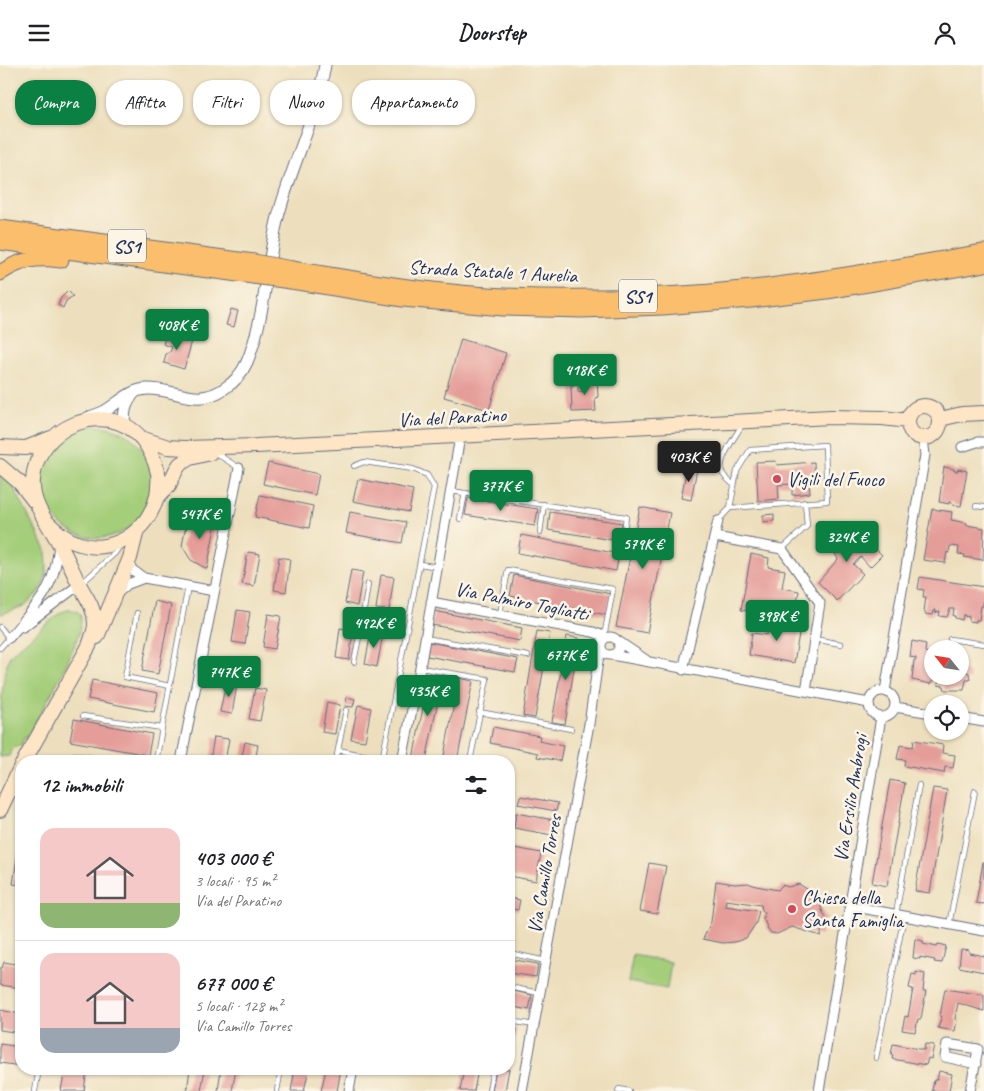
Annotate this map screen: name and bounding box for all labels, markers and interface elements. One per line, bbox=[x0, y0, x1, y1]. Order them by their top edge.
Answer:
icon: menu bbox=[25, 19, 53, 47]
text: Doorstep bbox=[458, 19, 526, 47]
icon: person bbox=[931, 19, 959, 47]
chip: Compra bbox=[15, 80, 96, 125]
chip: Affitta bbox=[106, 80, 183, 125]
chip: Filtri bbox=[193, 80, 260, 125]
chip: Nuovo bbox=[270, 80, 342, 125]
chip: Appartamento bbox=[352, 80, 475, 125]
road number: SS1 bbox=[108, 230, 146, 263]
street label: Strada Statale 1 Aurelia bbox=[408, 255, 579, 288]
road number: SS1 bbox=[619, 280, 657, 313]
pin: 408K € bbox=[136, 309, 218, 351]
text: 408K € bbox=[157, 315, 197, 335]
pin: 418K € bbox=[544, 353, 626, 396]
text: 418K € bbox=[565, 360, 605, 380]
street label: Via del Paratino bbox=[398, 402, 507, 433]
pin: 403K € bbox=[648, 441, 730, 483]
text: 403K € bbox=[669, 447, 709, 467]
place label: Vigili del Fuoco bbox=[787, 467, 885, 492]
pin: 377K € bbox=[460, 469, 542, 512]
marker: Vigili del Fuoco bbox=[771, 473, 783, 485]
text: 377K € bbox=[481, 476, 521, 496]
pin: 547K € bbox=[159, 497, 241, 540]
text: 547K € bbox=[180, 504, 220, 524]
pin: 324K € bbox=[806, 521, 888, 563]
pin: 579K € bbox=[602, 527, 684, 570]
text: 324K € bbox=[827, 527, 867, 547]
text: 579K € bbox=[623, 534, 663, 554]
street label: Via Palmiro Togliatti bbox=[453, 576, 593, 627]
pin: 398K € bbox=[736, 599, 818, 642]
text: 398K € bbox=[757, 606, 797, 626]
pin: 492K € bbox=[333, 607, 415, 649]
text: 492K € bbox=[354, 613, 394, 633]
pin: 677K € bbox=[525, 639, 607, 681]
north arrow bbox=[924, 640, 969, 685]
map controls bbox=[924, 640, 969, 740]
text: 677K € bbox=[545, 645, 587, 665]
pin: 747K € bbox=[188, 655, 270, 698]
text: 747K € bbox=[209, 662, 249, 682]
pin: 435K € bbox=[387, 675, 469, 717]
text: 435K € bbox=[408, 681, 448, 701]
button: locate bbox=[924, 695, 969, 740]
street label: Via Ersilio Ambrogi bbox=[828, 730, 873, 864]
icon: filters bbox=[462, 771, 490, 799]
text: 12 immobili bbox=[40, 772, 122, 798]
street label: Via Camillo Torres bbox=[522, 811, 568, 935]
text: 403 000 € bbox=[195, 845, 271, 871]
icon: home bbox=[80, 848, 140, 908]
text: 3 locali · 95 m² bbox=[195, 871, 275, 891]
place label: Chiesa della Santa Famiglia bbox=[802, 885, 905, 933]
text: Via del Paratino bbox=[195, 891, 281, 911]
marker: Chiesa della Santa Famiglia bbox=[786, 903, 798, 915]
text: 677 000 € bbox=[195, 970, 272, 996]
icon: home bbox=[80, 973, 140, 1033]
text: 5 locali · 128 m² bbox=[195, 996, 282, 1016]
text: Via Camillo Torres bbox=[195, 1016, 291, 1036]

